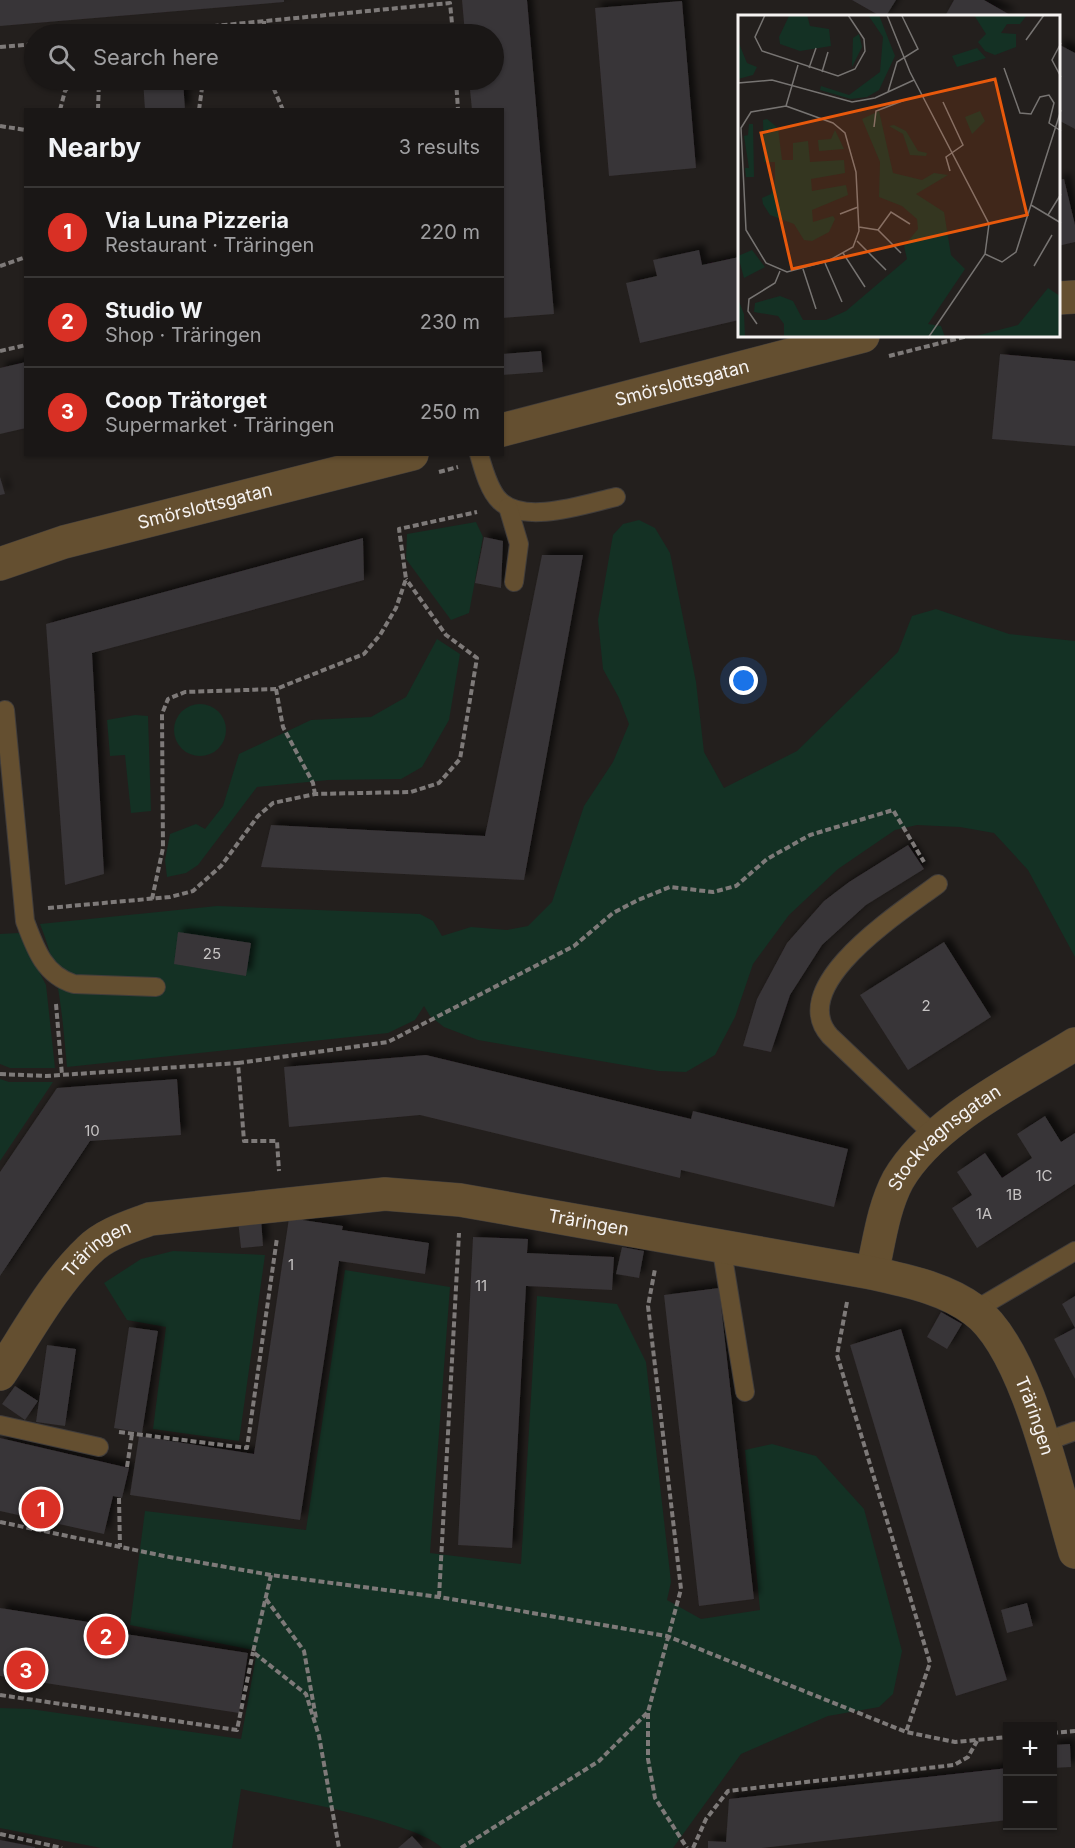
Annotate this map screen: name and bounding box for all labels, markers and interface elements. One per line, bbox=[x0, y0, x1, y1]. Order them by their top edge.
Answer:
inset map bbox=[738, 15, 1060, 338]
search box bbox=[24, 24, 504, 90]
icon: search bbox=[45, 41, 78, 74]
text: Search here bbox=[93, 44, 219, 70]
text: Nearby bbox=[48, 132, 141, 163]
text: 3 results bbox=[399, 135, 480, 159]
text: Via Luna Pizzeria bbox=[105, 207, 289, 233]
text: 1 bbox=[63, 220, 72, 244]
text: 220 m bbox=[420, 220, 480, 244]
text: Restaurant · Träringen bbox=[105, 233, 314, 257]
text: Studio W bbox=[105, 297, 203, 323]
text: 2 bbox=[61, 310, 74, 334]
text: 230 m bbox=[420, 310, 480, 334]
text: Shop · Träringen bbox=[105, 323, 262, 347]
street label: Smörslottsgatan bbox=[612, 355, 751, 410]
text: Coop Trätorget bbox=[105, 387, 267, 413]
text: 3 bbox=[61, 400, 74, 424]
text: 250 m bbox=[420, 400, 480, 424]
text: Supermarket · Träringen bbox=[105, 413, 335, 437]
street label: Smörslottsgatan bbox=[135, 479, 274, 533]
your location bbox=[729, 666, 758, 695]
house number: 25 bbox=[203, 944, 221, 963]
house number: 2 bbox=[921, 996, 931, 1015]
street label: Stockvagnsgatan bbox=[883, 1080, 1004, 1194]
house number: 10 bbox=[84, 1121, 100, 1140]
house number: 1C bbox=[1035, 1166, 1053, 1185]
house number: 1B bbox=[1006, 1185, 1022, 1204]
house number: 1A bbox=[976, 1204, 992, 1223]
street label: Träringen bbox=[546, 1205, 631, 1240]
street label: Träringen bbox=[58, 1216, 134, 1281]
house number: 1 bbox=[288, 1255, 294, 1274]
house number: 11 bbox=[475, 1276, 487, 1295]
street label: Träringen bbox=[1011, 1373, 1058, 1458]
pin: 1 bbox=[22, 1486, 60, 1532]
pin: 2 bbox=[86, 1614, 126, 1658]
pin: 3 bbox=[6, 1648, 46, 1692]
map controls bbox=[1003, 1722, 1057, 1830]
button: + bbox=[1003, 1722, 1057, 1776]
button: − bbox=[1003, 1776, 1057, 1830]

